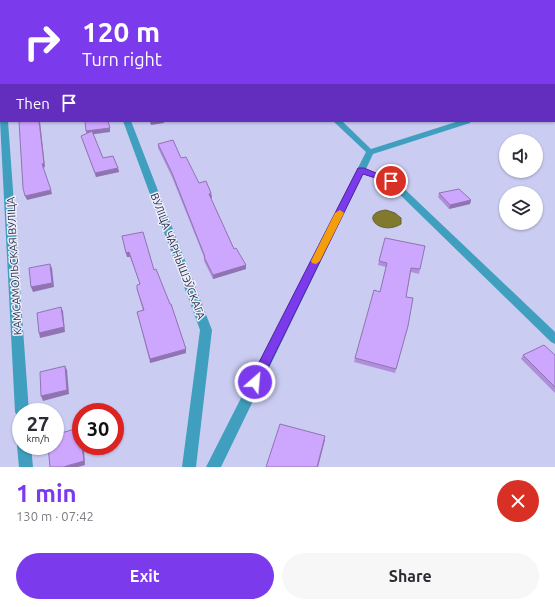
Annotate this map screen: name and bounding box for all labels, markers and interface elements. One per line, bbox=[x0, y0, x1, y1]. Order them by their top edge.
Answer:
icon: right bbox=[16, 16, 68, 68]
text: 120 m bbox=[82, 16, 160, 47]
text: Turn right bbox=[82, 49, 162, 69]
icon: arrive bbox=[58, 92, 80, 114]
text: Then bbox=[16, 95, 50, 112]
map controls bbox=[499, 134, 543, 230]
button: sound bbox=[499, 134, 543, 178]
pin bbox=[374, 164, 408, 198]
icon: arrive bbox=[380, 170, 402, 192]
button: layers bbox=[499, 186, 543, 230]
street label: ВУЛІЦА ЧАРНЫШЭЎСКАГА bbox=[148, 191, 209, 322]
street label: КАМСАМОЛЬСКАЯ ВУЛІЦА bbox=[4, 196, 24, 335]
position arrow bbox=[234, 361, 276, 403]
speed limit sign: 30 bbox=[72, 403, 124, 455]
text: 27 bbox=[27, 412, 49, 435]
text: km/h bbox=[26, 433, 50, 444]
text: 1 min bbox=[16, 480, 77, 507]
button: close bbox=[497, 480, 539, 522]
text: 130 m · 07:42 bbox=[16, 509, 94, 523]
button: Exit bbox=[16, 553, 274, 599]
button: Share bbox=[282, 553, 539, 599]

